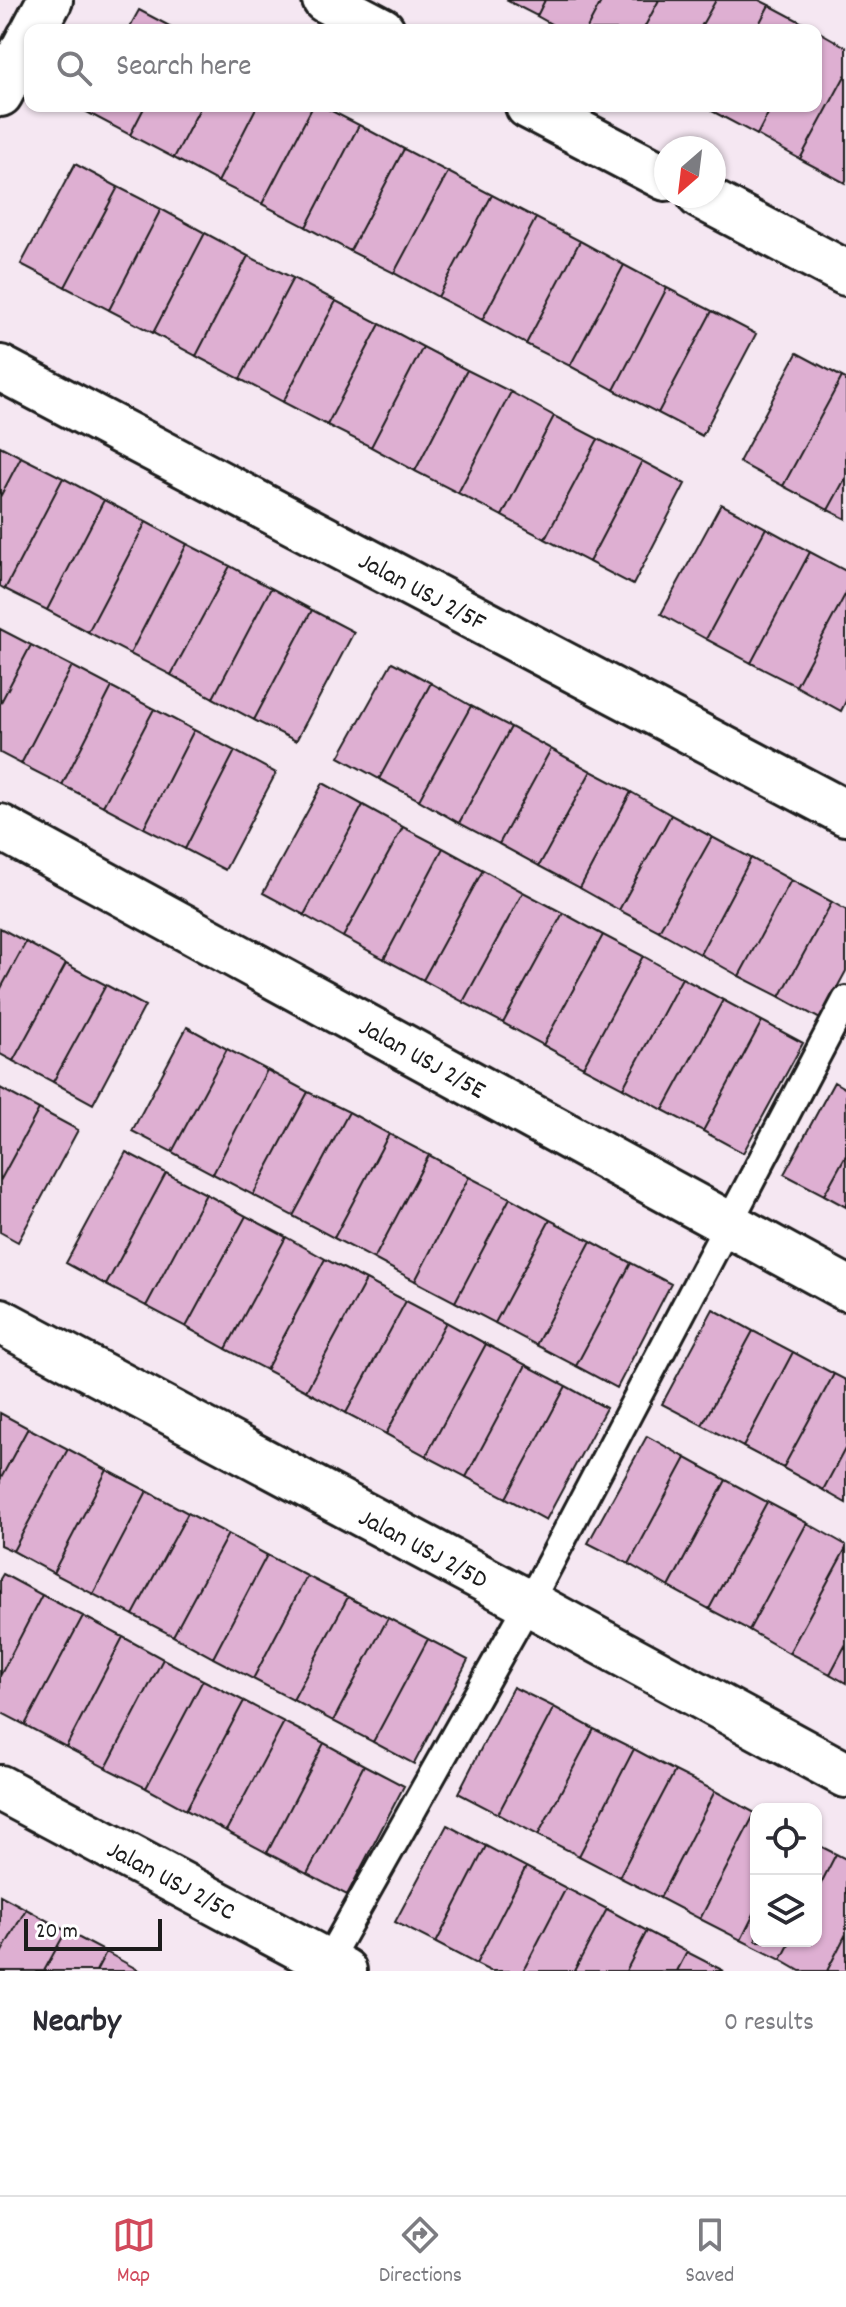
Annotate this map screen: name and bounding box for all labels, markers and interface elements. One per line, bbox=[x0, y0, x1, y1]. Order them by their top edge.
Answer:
search box bbox=[24, 24, 822, 112]
icon: search bbox=[52, 46, 96, 90]
text: Search here bbox=[116, 47, 252, 90]
north arrow bbox=[654, 136, 726, 208]
street label: Jalan USJ 2/5F bbox=[351, 544, 492, 642]
street label: Jalan USJ 2/5E bbox=[351, 1010, 492, 1110]
street label: Jalan USJ 2/5D bbox=[351, 1501, 494, 1600]
map controls bbox=[750, 1803, 822, 1947]
button: locate bbox=[750, 1803, 822, 1875]
street label: Jalan USJ 2/5C bbox=[99, 1833, 241, 1932]
button: layers bbox=[750, 1875, 822, 1947]
scale bar bbox=[24, 1915, 162, 1951]
text: 20 m bbox=[36, 1917, 78, 1948]
text: Nearby bbox=[32, 1999, 121, 2048]
text: 0 results bbox=[724, 2005, 814, 2042]
tab: Map bbox=[112, 2213, 156, 2292]
tab: Directions bbox=[379, 2213, 462, 2292]
tab: Saved bbox=[685, 2213, 734, 2292]

